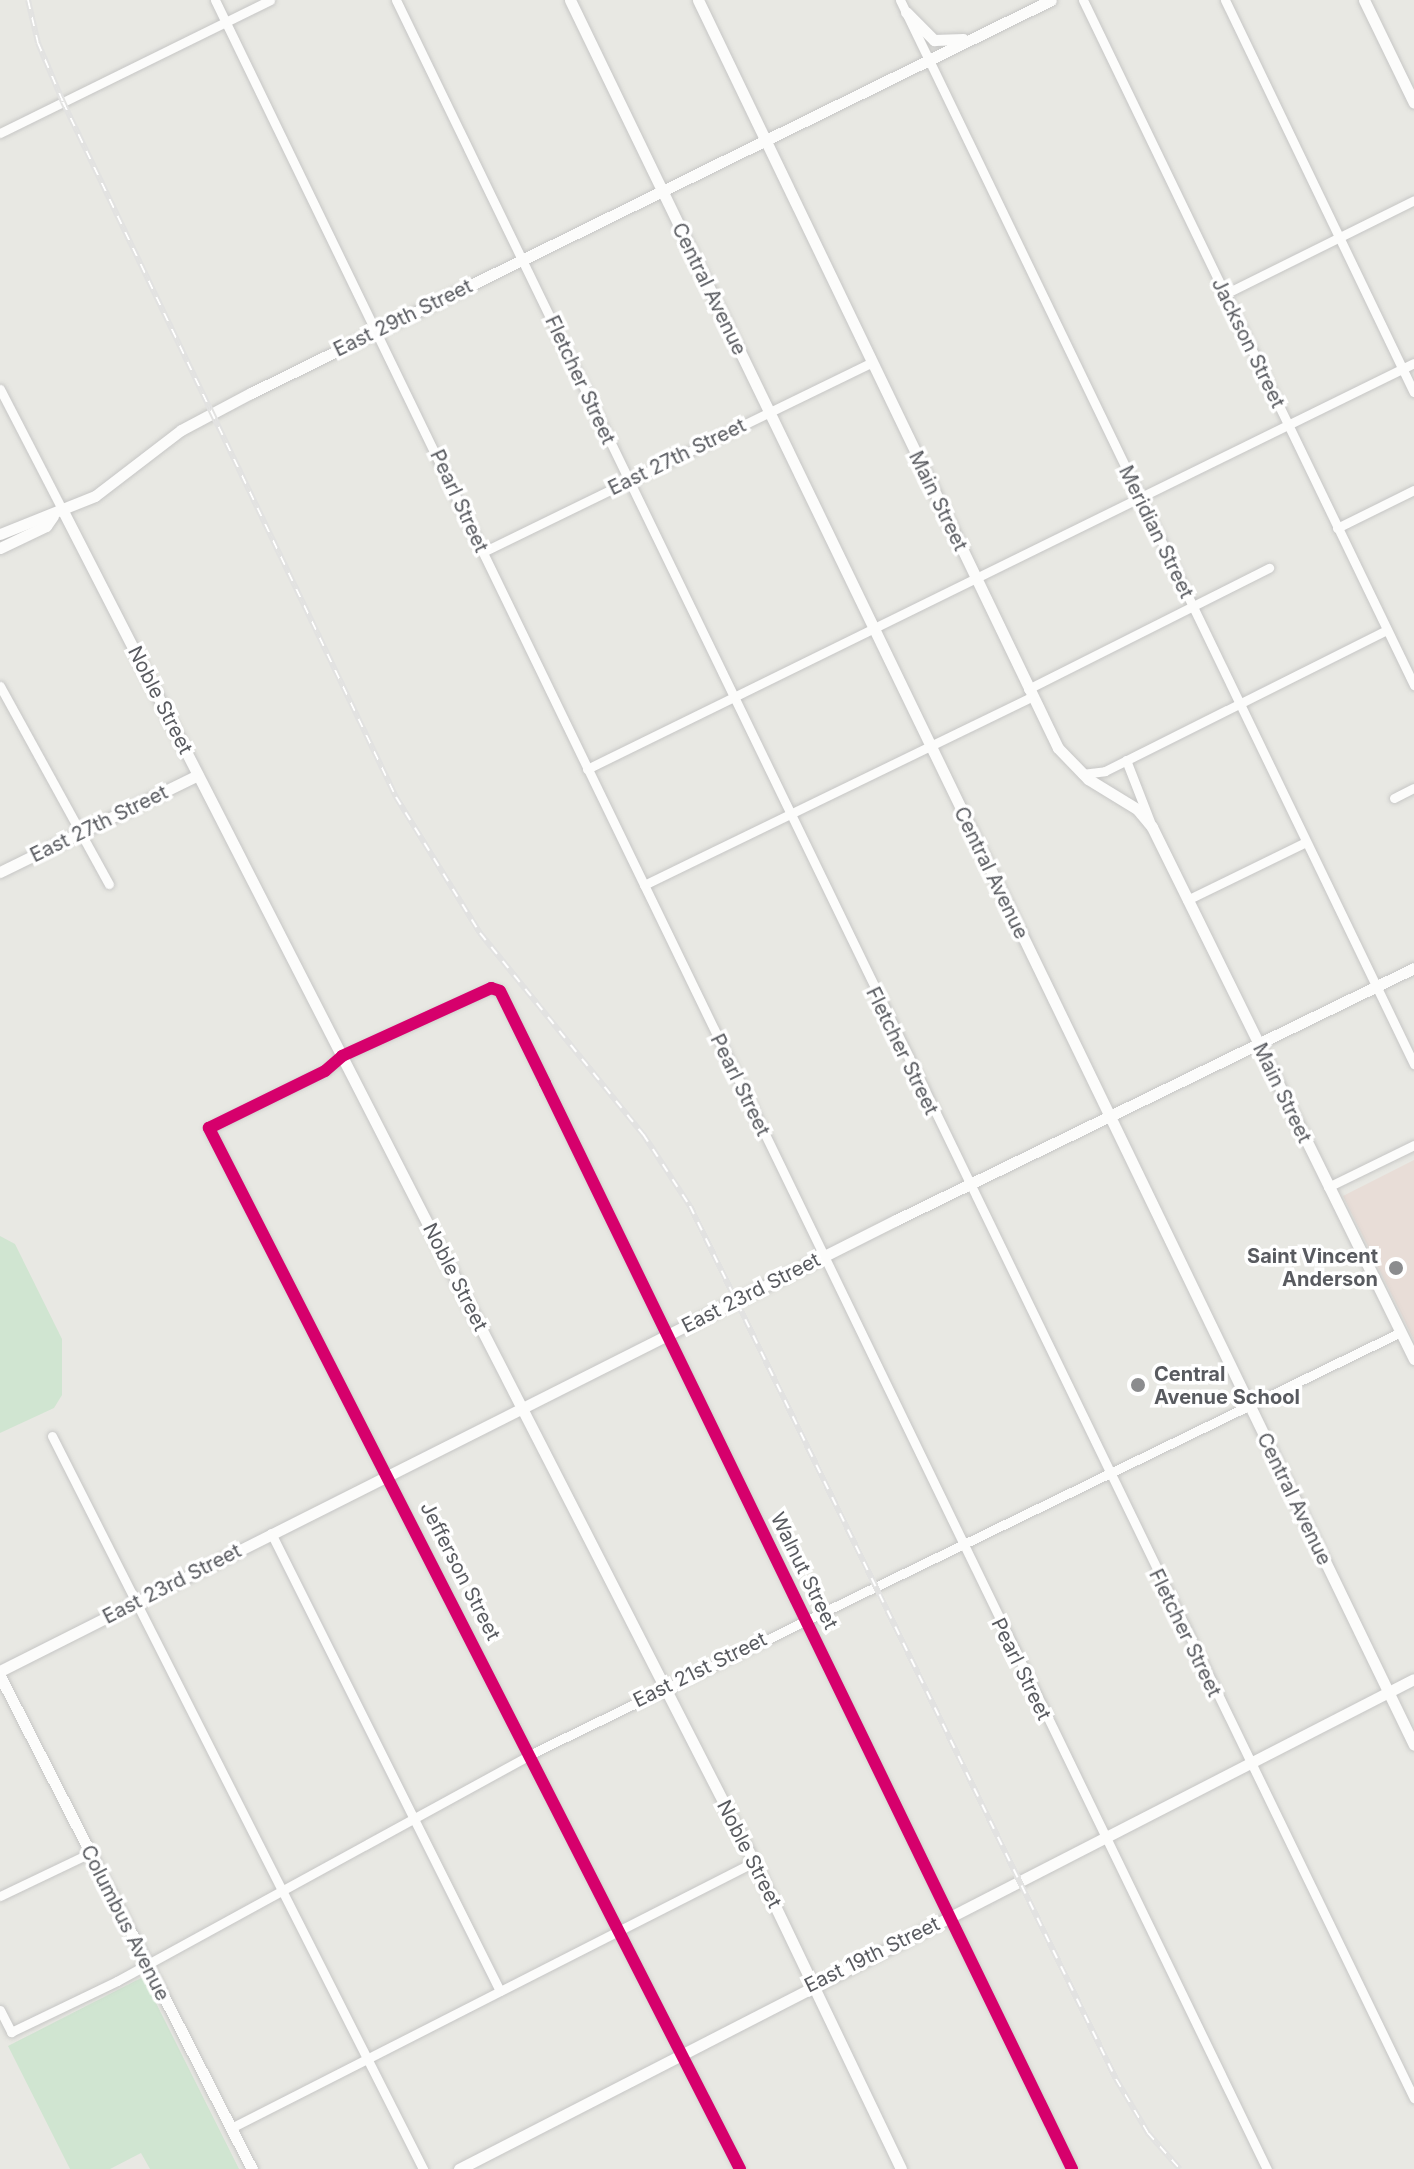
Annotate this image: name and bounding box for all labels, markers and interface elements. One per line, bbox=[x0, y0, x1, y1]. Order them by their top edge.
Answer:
street label: Central Avenue bbox=[667, 219, 751, 359]
street label: East 29th Street bbox=[330, 274, 476, 362]
street label: Jackson Street bbox=[1206, 274, 1290, 412]
street label: Fletcher Street bbox=[540, 312, 620, 448]
street label: East 27th Street bbox=[604, 413, 750, 501]
street label: Pearl Street bbox=[425, 446, 493, 556]
street label: Main Street bbox=[904, 447, 972, 555]
street label: Meridian Street bbox=[1114, 462, 1198, 602]
street label: Noble Street bbox=[123, 642, 197, 758]
street label: East 27th Street bbox=[26, 780, 172, 868]
street label: Central Avenue bbox=[949, 803, 1033, 943]
street label: Fletcher Street bbox=[861, 983, 943, 1119]
street label: Pearl Street bbox=[705, 1030, 775, 1140]
street label: Main Street bbox=[1248, 1039, 1316, 1147]
street label: Noble Street bbox=[418, 1219, 492, 1335]
place label: Saint Vincent Anderson bbox=[1247, 1244, 1378, 1291]
street label: East 23rd Street bbox=[678, 1248, 824, 1338]
marker: Saint Vincent Anderson bbox=[1385, 1257, 1407, 1279]
place label: Central Avenue School bbox=[1154, 1362, 1300, 1409]
marker: Central Avenue School bbox=[1129, 1376, 1147, 1394]
street label: Central Avenue bbox=[1252, 1429, 1336, 1569]
street label: Jefferson Street bbox=[415, 1498, 505, 1644]
street label: Walnut Street bbox=[765, 1509, 843, 1633]
street label: East 23rd Street bbox=[99, 1539, 245, 1629]
street label: Fletcher Street bbox=[1144, 1565, 1226, 1701]
street label: Pearl Street bbox=[986, 1614, 1056, 1724]
street label: East 21st Street bbox=[629, 1627, 771, 1713]
street label: Noble Street bbox=[712, 1796, 786, 1912]
street label: Columbus Avenue bbox=[75, 1841, 175, 2005]
street label: East 19th Street bbox=[801, 1912, 943, 1998]

